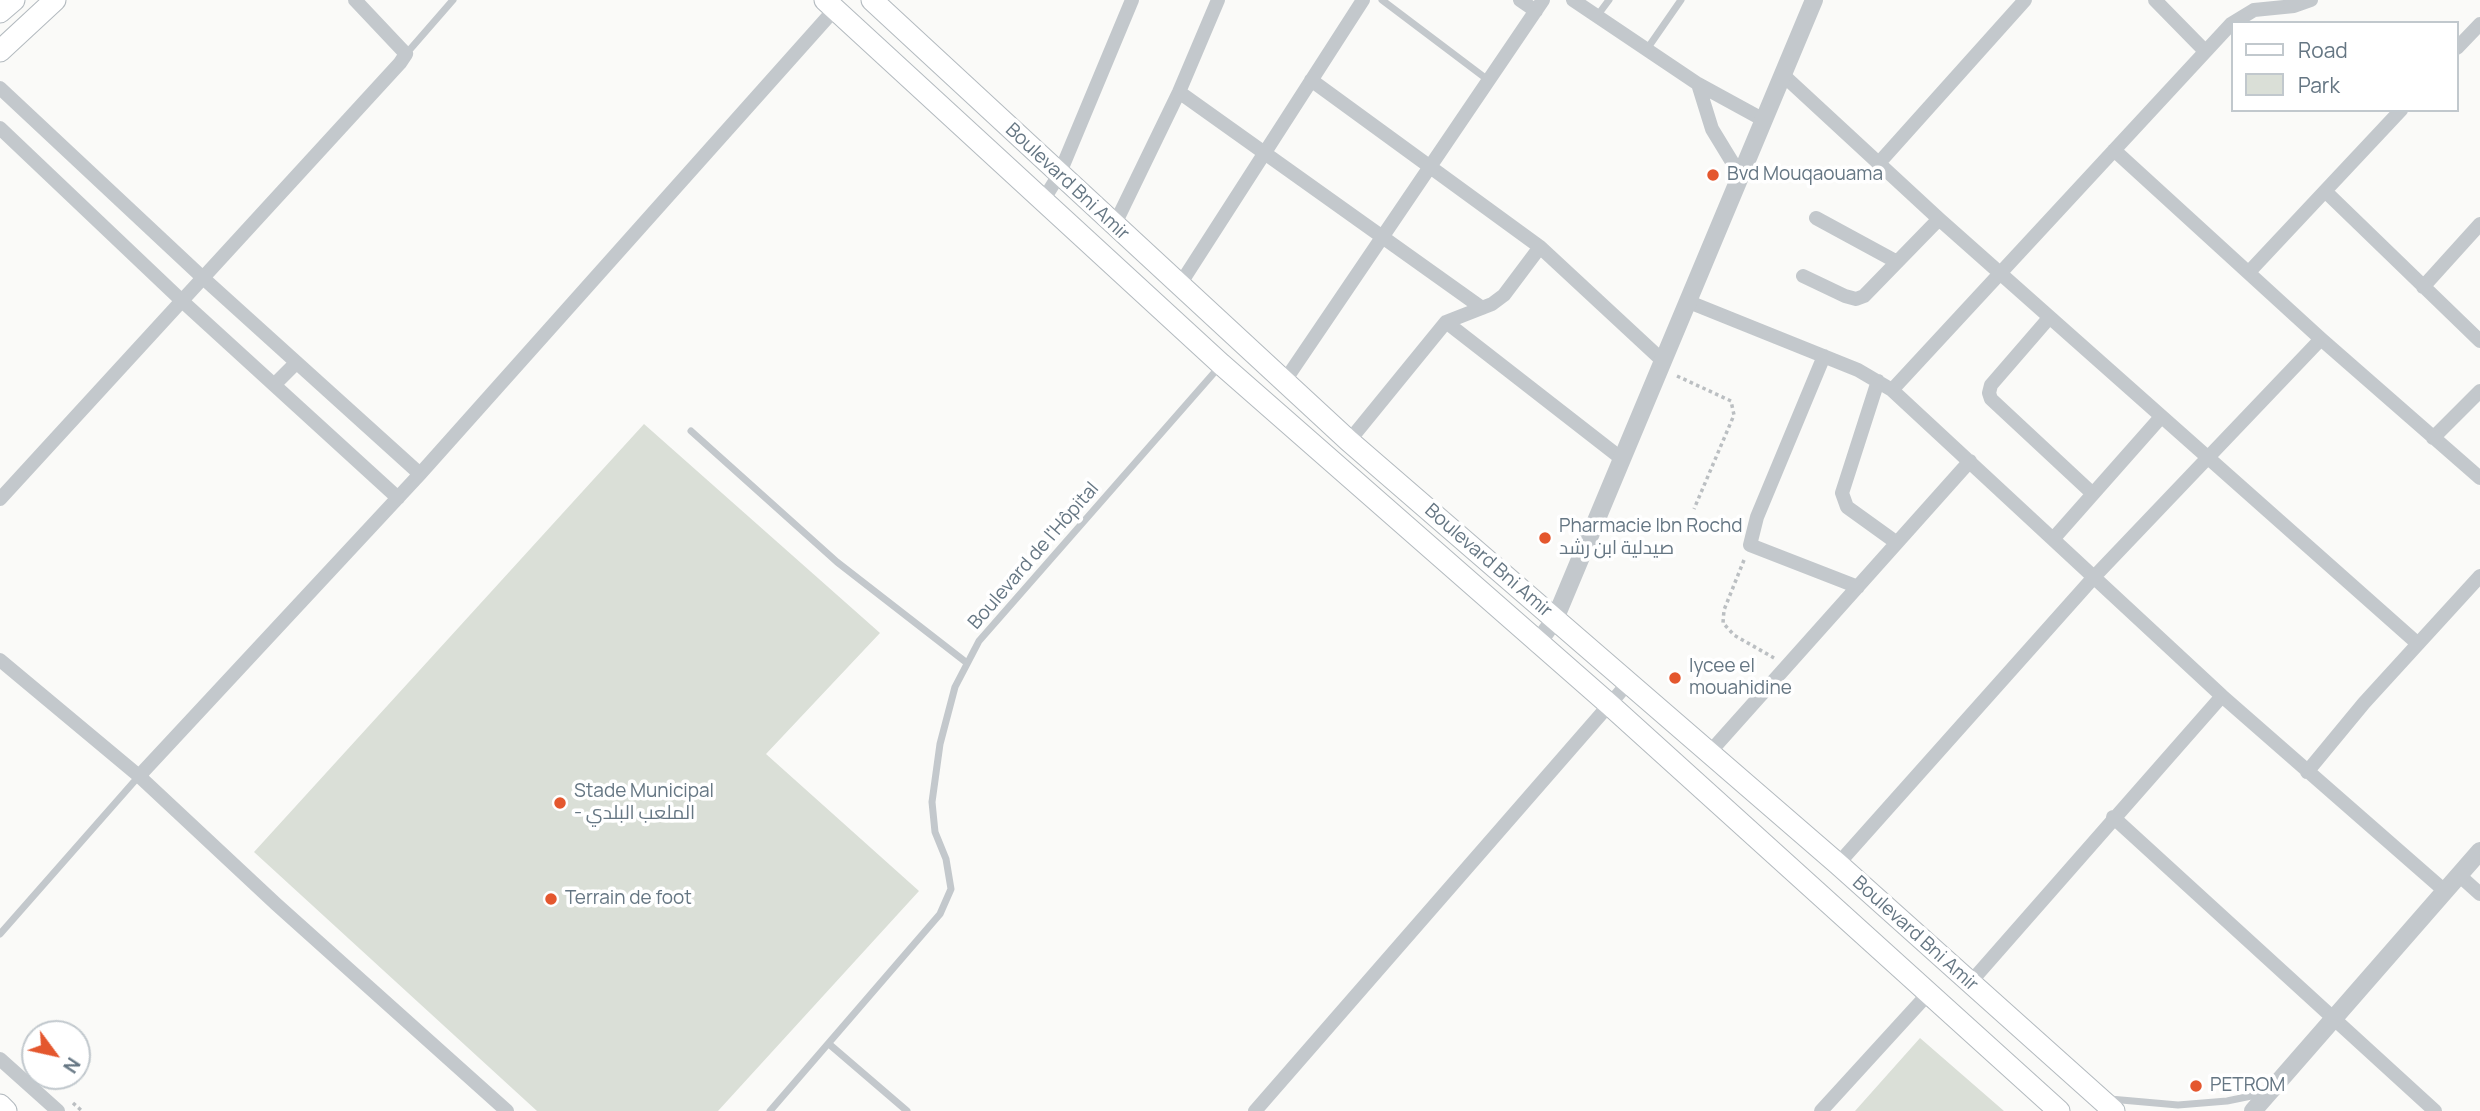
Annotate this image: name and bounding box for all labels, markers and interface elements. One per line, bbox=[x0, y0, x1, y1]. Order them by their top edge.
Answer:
legend bbox=[2232, 21, 2459, 112]
text: Road bbox=[2298, 36, 2348, 64]
text: Park bbox=[2298, 71, 2340, 99]
street label: Boulevard Bni Amir bbox=[1000, 119, 1134, 245]
place label: Bvd Mouqaouama bbox=[1727, 164, 1883, 186]
marker: Bvd Mouqaouama bbox=[1705, 167, 1721, 183]
street label: Boulevard de l'Hôpital bbox=[964, 478, 1104, 634]
street label: Boulevard Bni Amir bbox=[1420, 499, 1556, 623]
place label: Pharmacie Ibn Rochd صيدلية ابن رشد bbox=[1559, 516, 1742, 560]
marker: Pharmacie Ibn Rochd صيدلية ابن رشد bbox=[1537, 530, 1553, 546]
place label: lycee el mouahidine bbox=[1689, 656, 1792, 700]
marker: lycee el mouahidine bbox=[1667, 670, 1683, 686]
place label: Stade Municipal - الملعب البلدي bbox=[574, 781, 714, 825]
marker: Stade Municipal - الملعب البلدي bbox=[552, 795, 568, 811]
street label: Boulevard Bni Amir bbox=[1847, 872, 1983, 996]
place label: Terrain de foot bbox=[565, 888, 692, 910]
marker: Terrain de foot bbox=[543, 891, 559, 907]
north arrow bbox=[21, 1020, 91, 1090]
text: N bbox=[57, 1053, 87, 1078]
place label: PETROM bbox=[2210, 1075, 2285, 1097]
marker: PETROM bbox=[2188, 1078, 2204, 1094]

